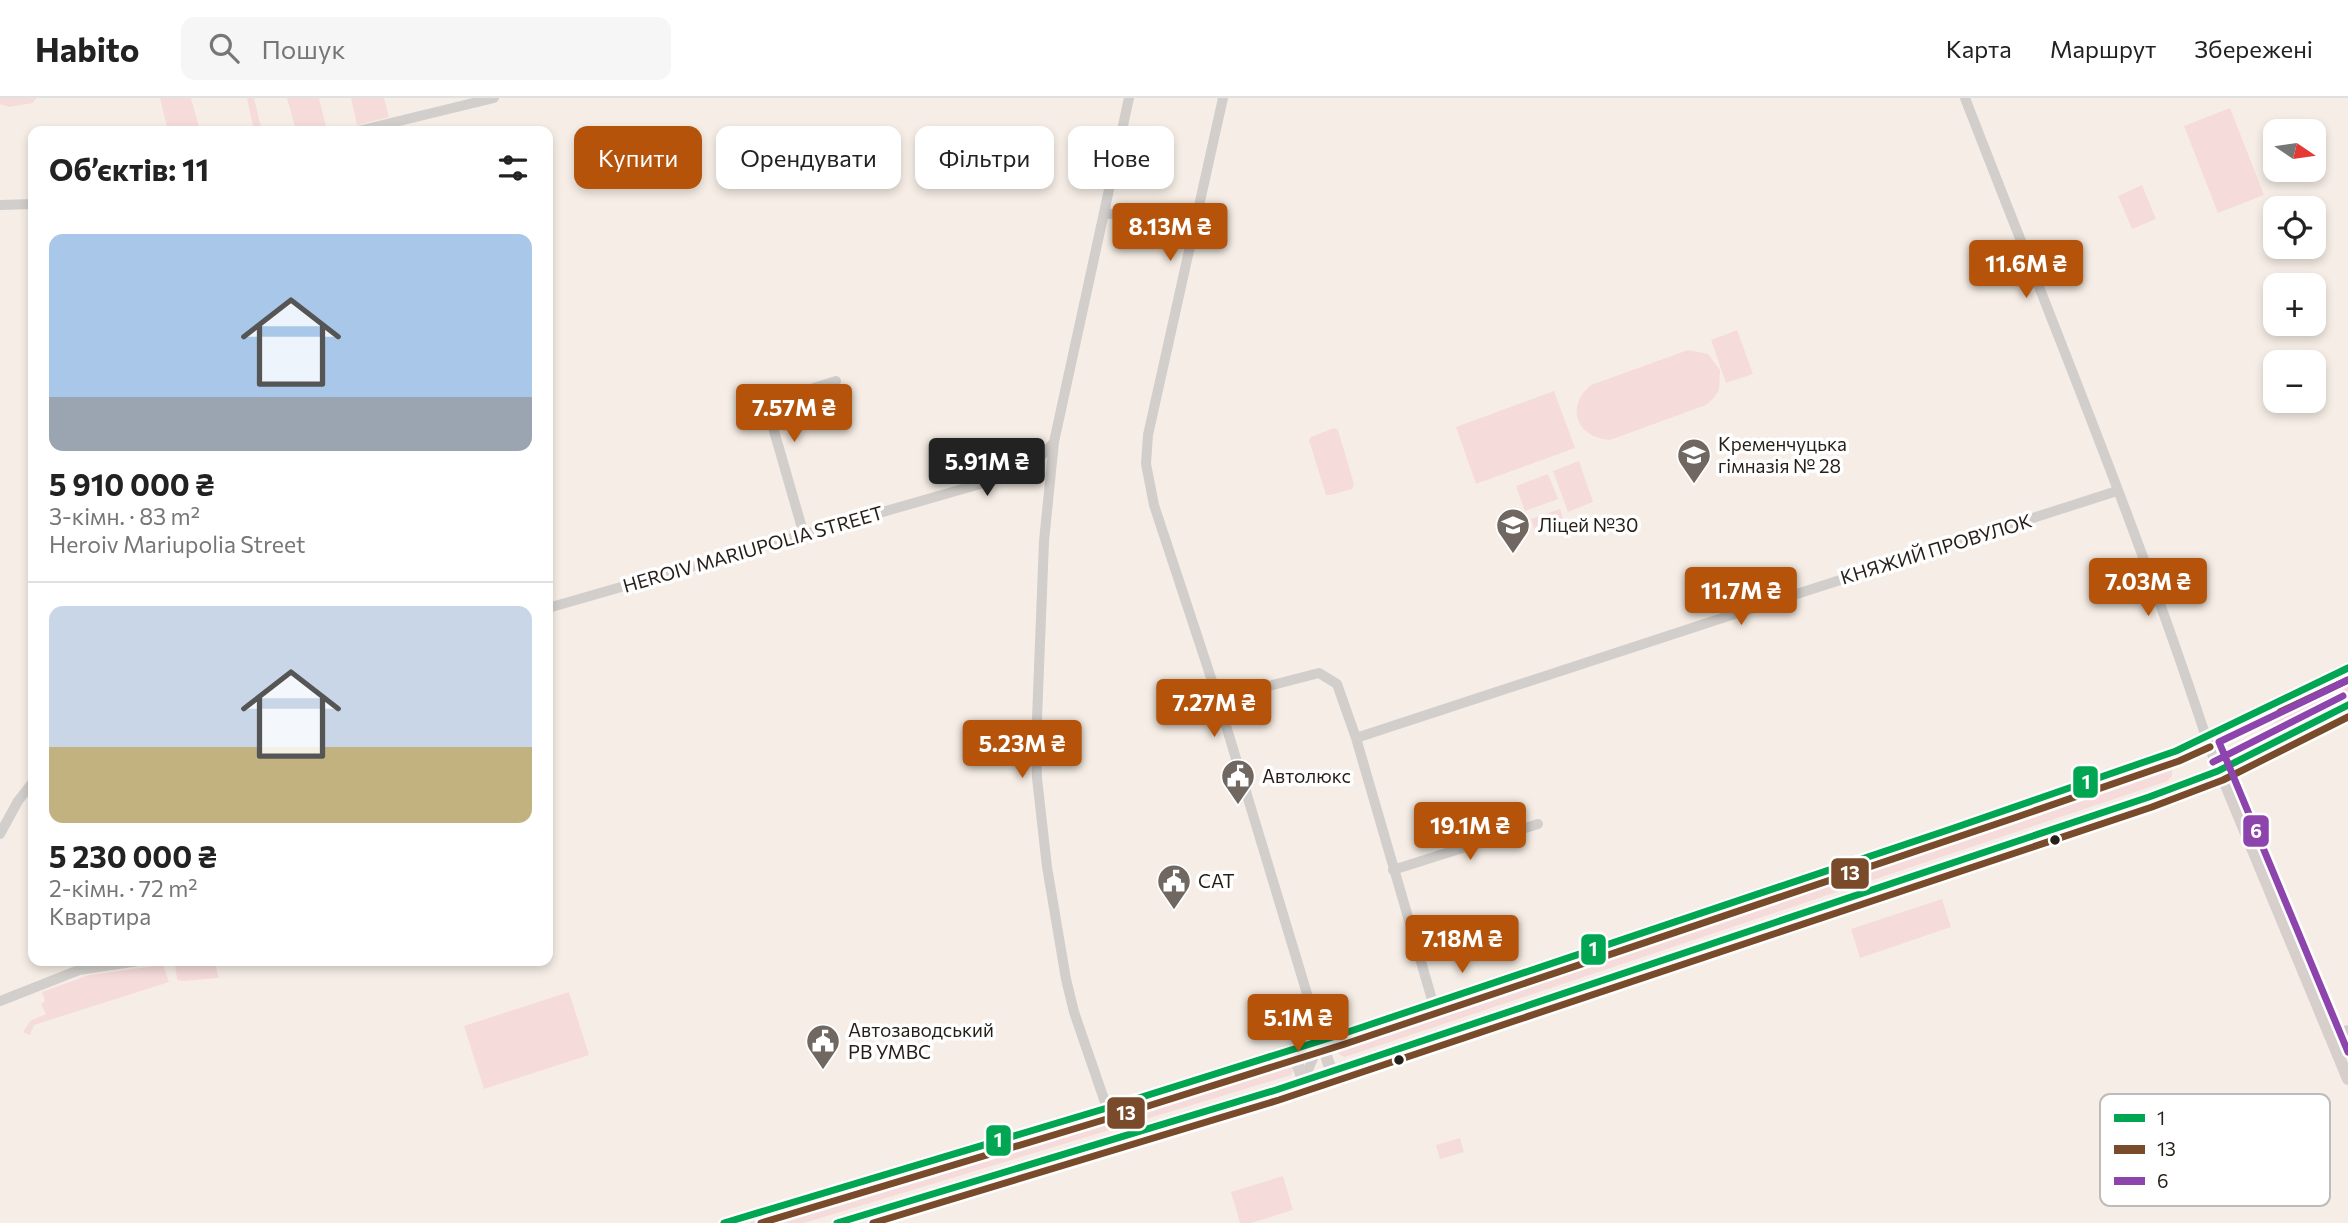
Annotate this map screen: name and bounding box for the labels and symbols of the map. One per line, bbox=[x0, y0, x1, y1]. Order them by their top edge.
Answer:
north arrow bbox=[2263, 119, 2326, 182]
pin: 8.13M ₴ bbox=[1105, 204, 1235, 263]
pin: 11.6M ₴ bbox=[1961, 240, 2091, 300]
pin: 7.57M ₴ bbox=[729, 384, 859, 444]
place label: Кременчуцька гімназія № 28 bbox=[1718, 432, 1847, 477]
school or university icon: Кременчуцька гімназія № 28 bbox=[1675, 436, 1713, 485]
pin: 5.91M ₴ bbox=[922, 438, 1052, 498]
street label: HEROIV MARIUPOLIA STREET bbox=[620, 500, 886, 597]
school or university icon: Ліцей №30 bbox=[1494, 506, 1532, 555]
street label: КНЯЖИЙ ПРОВУЛОК bbox=[1837, 508, 2035, 589]
place label: Ліцей №30 bbox=[1538, 513, 1638, 536]
pin: 7.03M ₴ bbox=[2083, 559, 2213, 618]
pin: 11.7M ₴ bbox=[1676, 568, 1806, 627]
pin: 7.27M ₴ bbox=[1149, 680, 1279, 739]
pin: 5.23M ₴ bbox=[957, 720, 1087, 780]
public building icon: Автолюкс bbox=[1219, 757, 1257, 806]
place label: Автолюкс bbox=[1262, 764, 1351, 787]
line badge: 1 bbox=[2072, 765, 2099, 799]
text: 1 bbox=[2082, 770, 2090, 793]
pin: 19.1M ₴ bbox=[1405, 802, 1535, 862]
line badge: 6 bbox=[2242, 814, 2270, 848]
text: 6 bbox=[2250, 819, 2262, 842]
unlabelled marker bbox=[2048, 833, 2062, 847]
line badge: 13 bbox=[1830, 857, 1870, 890]
text: 13 bbox=[1840, 861, 1860, 884]
public building icon: САТ bbox=[1155, 862, 1193, 911]
place label: САТ bbox=[1198, 869, 1235, 892]
pin: 7.18M ₴ bbox=[1397, 916, 1527, 975]
line badge: 1 bbox=[1580, 933, 1607, 966]
text: 1 bbox=[1589, 937, 1597, 960]
pin: 5.1M ₴ bbox=[1241, 995, 1355, 1054]
place label: Автозаводський РВ УМВС bbox=[848, 1018, 994, 1063]
public building icon: Автозаводський РВ УМВС bbox=[804, 1022, 842, 1071]
unlabelled marker bbox=[1392, 1053, 1406, 1067]
legend bbox=[2100, 1094, 2330, 1206]
line badge: 13 bbox=[1106, 1096, 1146, 1130]
text: 13 bbox=[1116, 1101, 1136, 1124]
text: 1 bbox=[2157, 1106, 2165, 1129]
line badge: 1 bbox=[985, 1124, 1012, 1157]
text: 1 bbox=[994, 1128, 1002, 1151]
text: 13 bbox=[2157, 1137, 2176, 1160]
text: 6 bbox=[2157, 1169, 2169, 1192]

